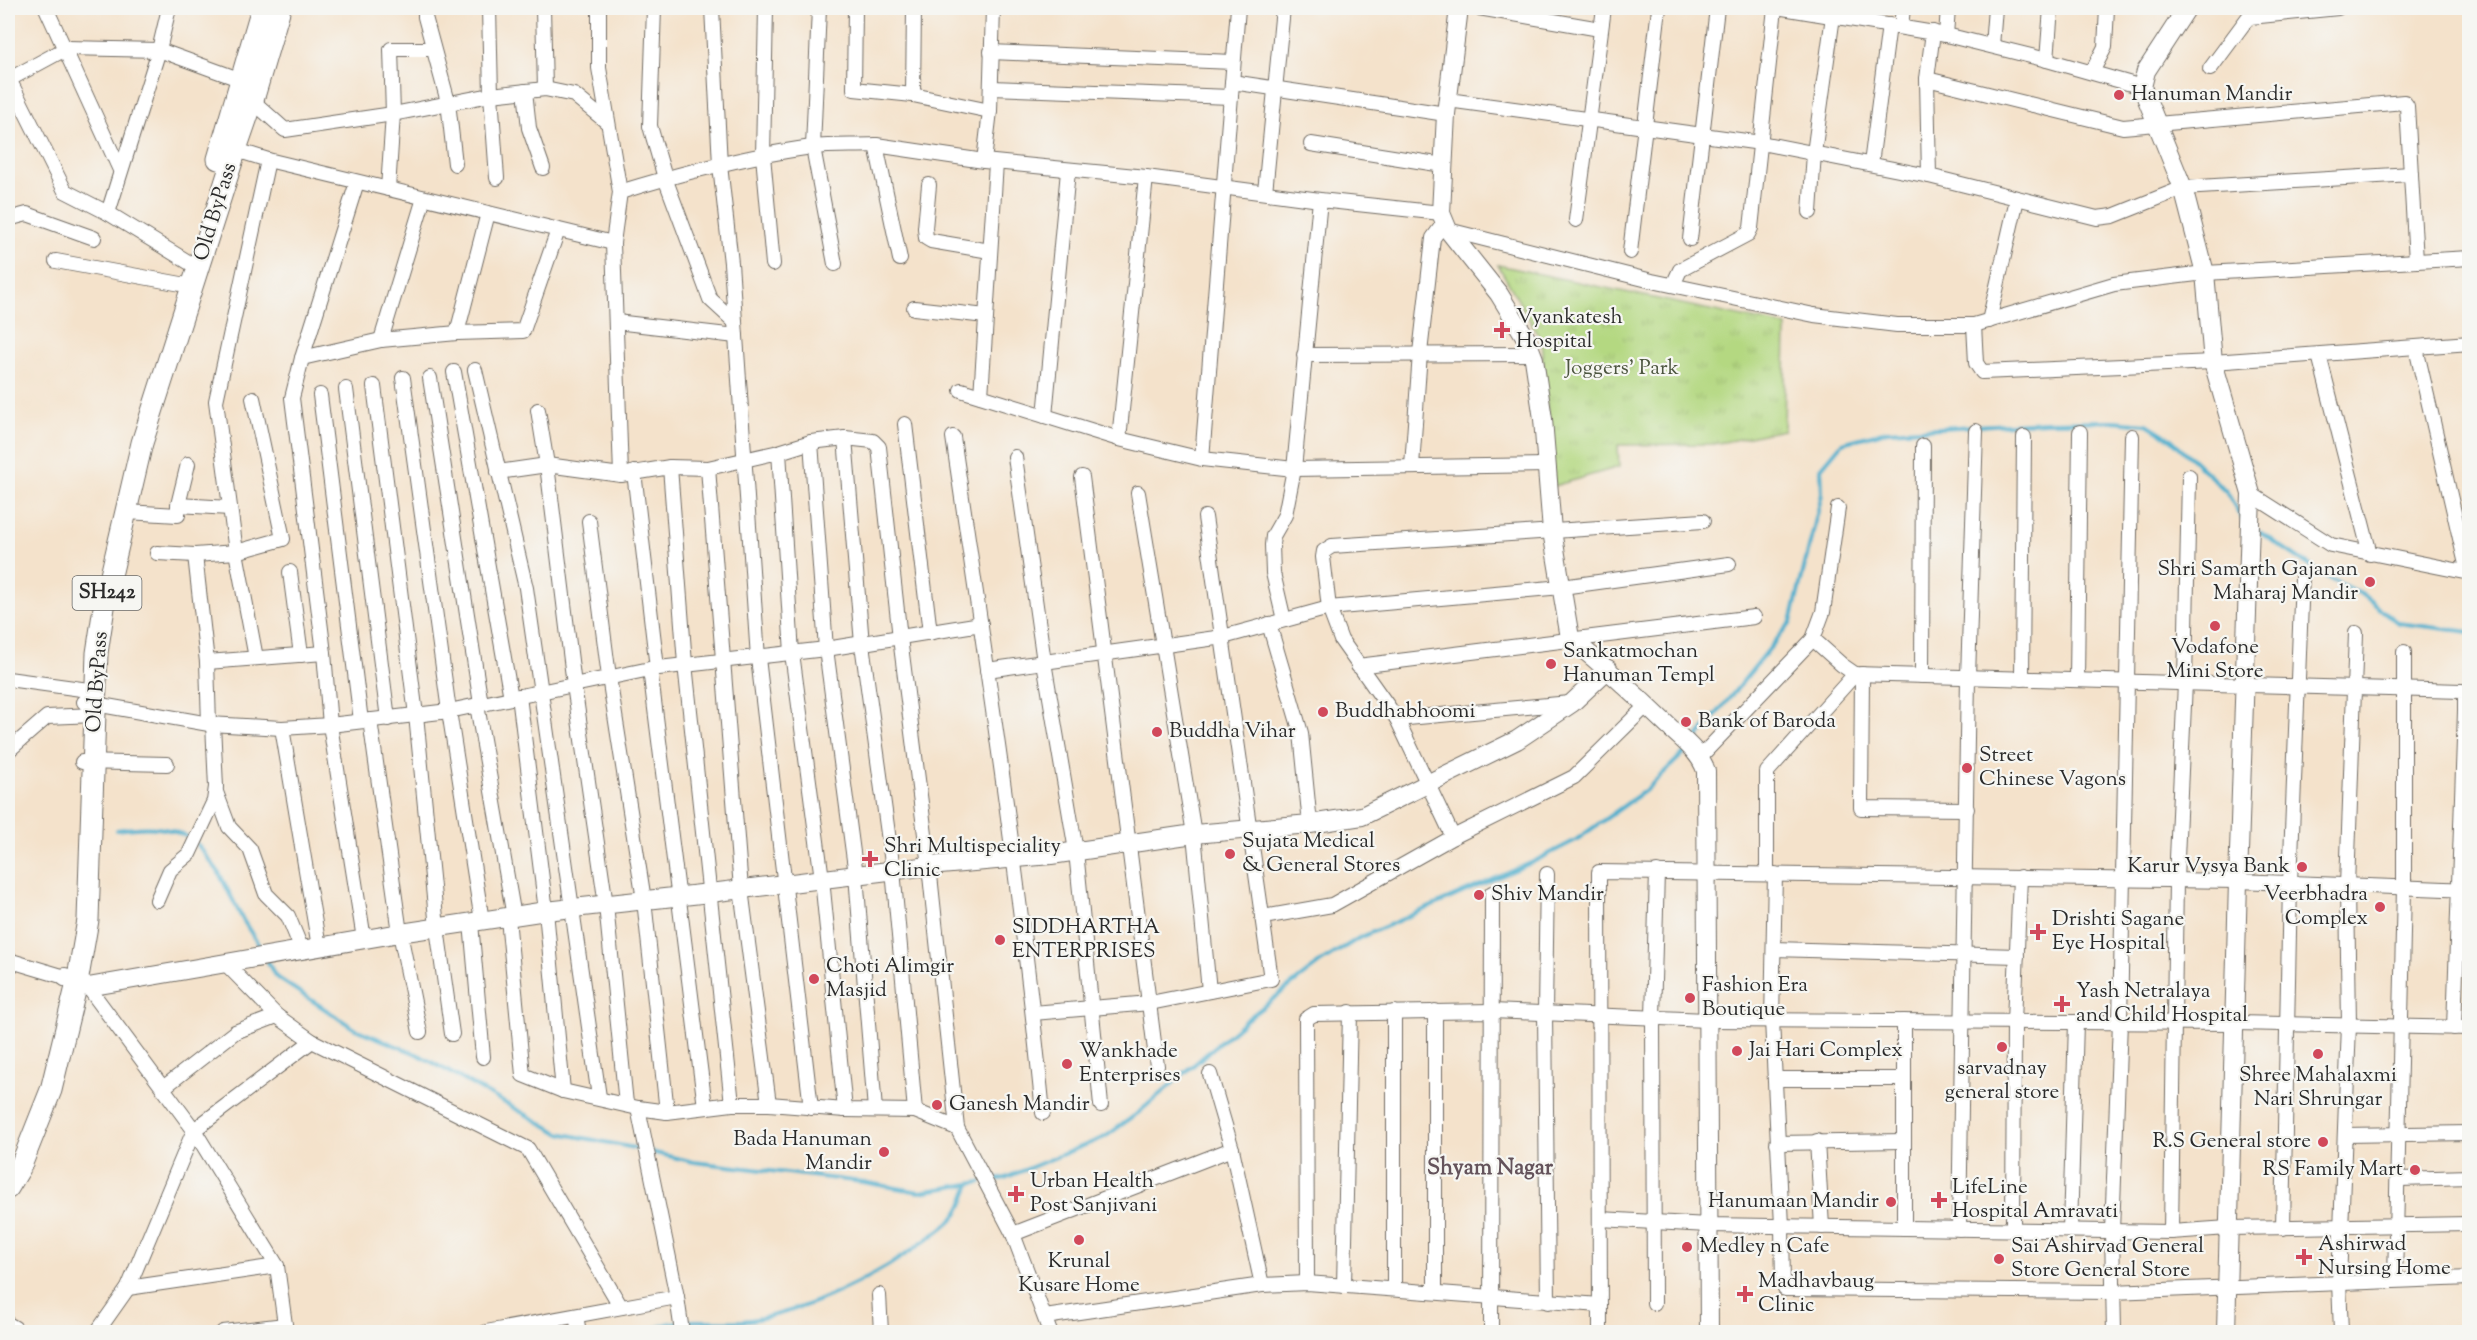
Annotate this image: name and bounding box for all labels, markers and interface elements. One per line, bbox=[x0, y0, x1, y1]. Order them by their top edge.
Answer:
place label: Hanuman Mandir bbox=[2131, 80, 2292, 110]
marker: Hanuman Mandir bbox=[2112, 88, 2126, 102]
street label: Old ByPass bbox=[187, 159, 245, 265]
place label: Vyankatesh Hospital bbox=[1516, 303, 1623, 357]
marker: Vyankatesh Hospital bbox=[1493, 321, 1511, 339]
park label: Joggers' Park bbox=[1564, 354, 1680, 384]
place label: Shri Samarth Gajanan Maharaj Mandir bbox=[2158, 555, 2358, 609]
marker: Shri Samarth Gajanan Maharaj Mandir bbox=[2363, 575, 2377, 589]
road number: SH242 bbox=[72, 576, 142, 610]
marker: Vodafone Mini Store bbox=[2208, 619, 2222, 633]
street label: Old ByPass bbox=[80, 630, 116, 734]
place label: Vodafone Mini Store bbox=[2167, 633, 2263, 687]
place label: Sankatmochan Hanuman Templ bbox=[1563, 637, 1715, 691]
marker: Sankatmochan Hanuman Templ bbox=[1544, 657, 1558, 671]
place label: Buddhabhoomi bbox=[1335, 697, 1475, 727]
marker: Buddhabhoomi bbox=[1316, 705, 1330, 719]
place label: Bank of Baroda bbox=[1698, 707, 1836, 737]
marker: Bank of Baroda bbox=[1679, 715, 1693, 729]
place label: Buddha Vihar bbox=[1169, 717, 1296, 747]
marker: Buddha Vihar bbox=[1150, 725, 1164, 739]
place label: Street Chinese Vagons bbox=[1979, 741, 2126, 795]
marker: Street Chinese Vagons bbox=[1960, 761, 1974, 775]
place label: Sujata Medical & General Stores bbox=[1242, 827, 1400, 881]
place label: Shri Multispeciality Clinic bbox=[884, 832, 1062, 886]
marker: Sujata Medical & General Stores bbox=[1223, 847, 1237, 861]
marker: Shri Multispeciality Clinic bbox=[861, 850, 879, 868]
place label: Karur Vysya Bank bbox=[2127, 852, 2291, 882]
marker: Karur Vysya Bank bbox=[2295, 860, 2309, 874]
place label: Shiv Mandir bbox=[1491, 880, 1604, 910]
place label: Veerbhadra Complex bbox=[2264, 880, 2368, 934]
marker: Shiv Mandir bbox=[1472, 888, 1486, 902]
marker: Veerbhadra Complex bbox=[2373, 900, 2387, 914]
place label: Drishti Sagane Eye Hospital bbox=[2052, 905, 2184, 959]
place label: SIDDHARTHA ENTERPRISES bbox=[1012, 913, 1160, 967]
marker: Drishti Sagane Eye Hospital bbox=[2029, 923, 2047, 941]
marker: SIDDHARTHA ENTERPRISES bbox=[993, 933, 1007, 947]
place label: Choti Alimgir Masjid bbox=[826, 952, 954, 1006]
place label: Fashion Era Boutique bbox=[1702, 971, 1808, 1025]
marker: Choti Alimgir Masjid bbox=[807, 972, 821, 986]
place label: Yash Netralaya and Child Hospital bbox=[2076, 977, 2248, 1031]
marker: Fashion Era Boutique bbox=[1683, 991, 1697, 1005]
marker: Yash Netralaya and Child Hospital bbox=[2053, 995, 2071, 1013]
place label: Jai Hari Complex bbox=[1748, 1036, 1903, 1066]
place label: Wankhade Enterprises bbox=[1079, 1037, 1181, 1091]
marker: sarvadnay general store bbox=[1995, 1040, 2009, 1054]
marker: Jai Hari Complex bbox=[1730, 1044, 1744, 1058]
marker: Shree Mahalaxmi Nari Shrungar bbox=[2311, 1047, 2325, 1061]
place label: sarvadnay general store bbox=[1945, 1054, 2059, 1108]
marker: Wankhade Enterprises bbox=[1060, 1057, 1074, 1071]
place label: Shree Mahalaxmi Nari Shrungar bbox=[2239, 1061, 2397, 1115]
place label: Ganesh Mandir bbox=[949, 1090, 1090, 1120]
marker: Ganesh Mandir bbox=[930, 1098, 944, 1112]
place label: Bada Hanuman Mandir bbox=[733, 1125, 872, 1179]
place label: R.S General store bbox=[2153, 1127, 2311, 1157]
marker: R.S General store bbox=[2316, 1135, 2330, 1149]
marker: Bada Hanuman Mandir bbox=[877, 1145, 891, 1159]
district label: Shyam Nagar bbox=[1427, 1153, 1554, 1185]
place label: RS Family Mart bbox=[2263, 1155, 2403, 1185]
marker: RS Family Mart bbox=[2408, 1163, 2422, 1177]
place label: Urban Health Post Sanjivani bbox=[1030, 1167, 1157, 1221]
place label: LifeLine Hospital Amravati bbox=[1952, 1173, 2118, 1227]
marker: Urban Health Post Sanjivani bbox=[1007, 1185, 1025, 1203]
place label: Hanumaan Mandir bbox=[1708, 1187, 1879, 1217]
marker: LifeLine Hospital Amravati bbox=[1930, 1191, 1948, 1209]
marker: Hanumaan Mandir bbox=[1884, 1195, 1898, 1209]
place label: Ashirwad Nursing Home bbox=[2318, 1230, 2451, 1284]
place label: Medley n Cafe bbox=[1699, 1232, 1830, 1262]
place label: Sai Ashirvad General Store General Store bbox=[2011, 1232, 2204, 1286]
marker: Krunal Kusare Home bbox=[1072, 1233, 1086, 1247]
marker: Medley n Cafe bbox=[1680, 1240, 1694, 1254]
place label: Krunal Kusare Home bbox=[1018, 1247, 1140, 1301]
marker: Ashirwad Nursing Home bbox=[2295, 1248, 2313, 1266]
marker: Sai Ashirvad General Store General Store bbox=[1992, 1252, 2006, 1266]
place label: Madhavbaug Clinic bbox=[1758, 1267, 1874, 1321]
marker: Madhavbaug Clinic bbox=[1736, 1285, 1754, 1303]

